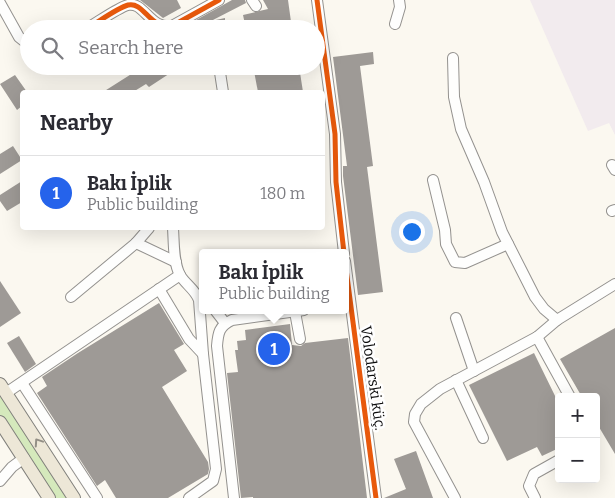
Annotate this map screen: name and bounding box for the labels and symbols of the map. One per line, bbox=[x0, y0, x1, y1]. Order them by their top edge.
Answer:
your location bbox=[399, 219, 425, 245]
street label: Volodarski küç. bbox=[357, 324, 389, 432]
pin: 1 bbox=[258, 330, 290, 368]
one-way arrow bbox=[35, 439, 45, 448]

